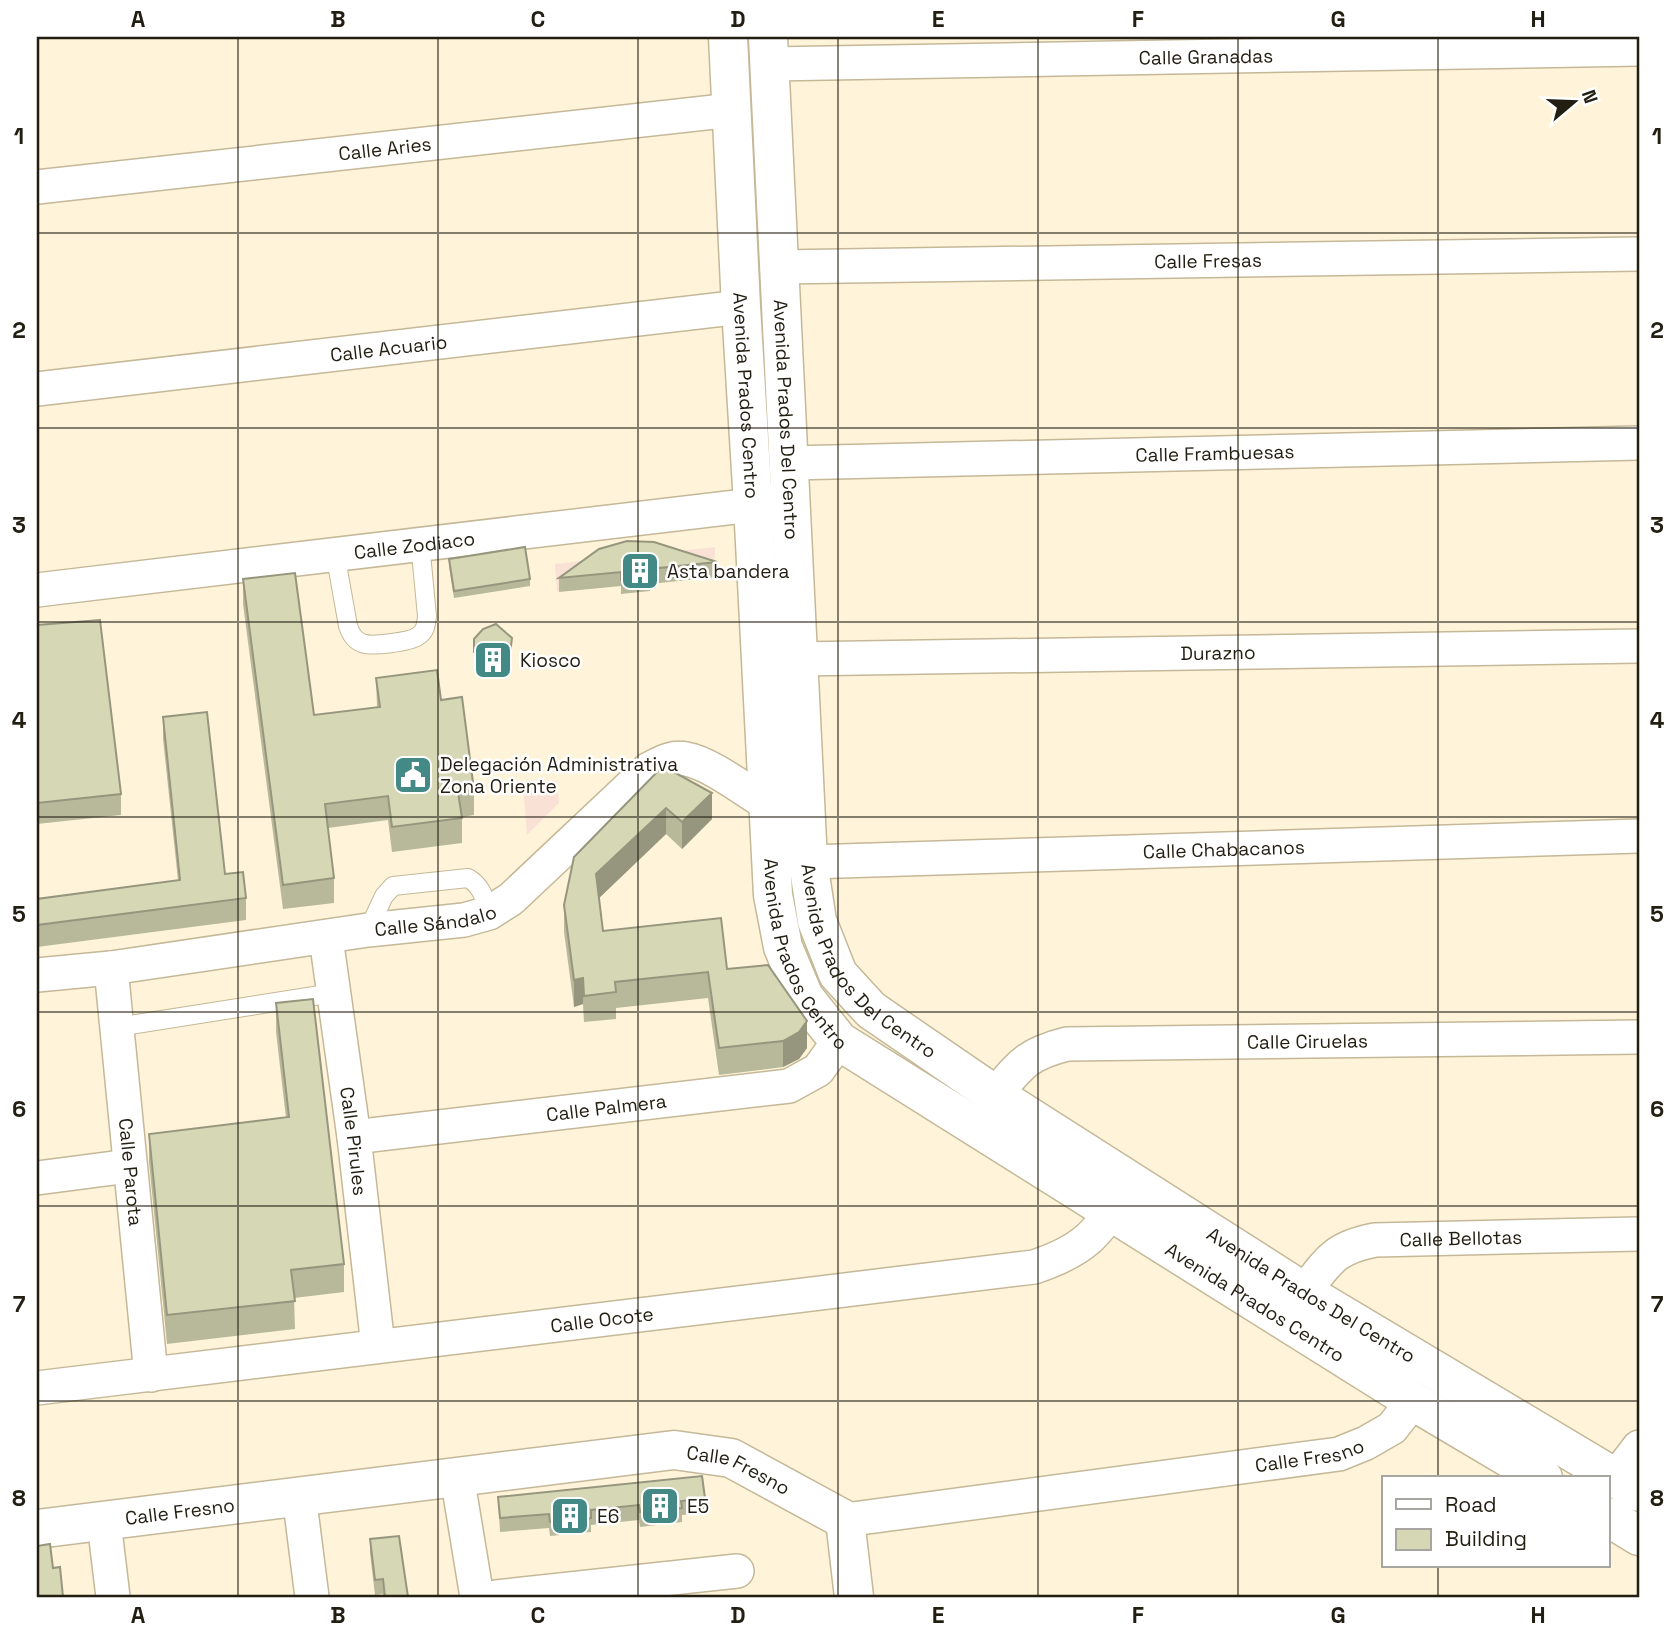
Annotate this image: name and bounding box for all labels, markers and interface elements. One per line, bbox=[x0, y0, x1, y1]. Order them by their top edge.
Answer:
text: A bbox=[131, 4, 146, 34]
text: B bbox=[330, 4, 346, 34]
text: C bbox=[531, 4, 545, 34]
text: D bbox=[730, 4, 746, 34]
text: E bbox=[932, 4, 944, 34]
text: F bbox=[1132, 4, 1144, 34]
text: G bbox=[1330, 4, 1346, 34]
text: H bbox=[1530, 4, 1546, 34]
street label: Calle Granadas bbox=[1139, 43, 1273, 70]
north arrow bbox=[1540, 66, 1610, 136]
text: N bbox=[1576, 87, 1603, 107]
text: 1 bbox=[14, 121, 24, 151]
text: 1 bbox=[1652, 121, 1662, 151]
street label: Calle Aries bbox=[337, 131, 433, 166]
street label: Calle Fresas bbox=[1154, 247, 1262, 274]
street label: Avenida Prados Centro bbox=[728, 292, 765, 500]
street label: Avenida Prados Del Centro bbox=[768, 299, 805, 540]
text: 2 bbox=[12, 315, 26, 345]
text: 2 bbox=[1650, 315, 1664, 345]
street label: Calle Acuario bbox=[329, 329, 449, 367]
street label: Calle Frambuesas bbox=[1135, 439, 1295, 467]
text: 3 bbox=[12, 510, 26, 540]
text: 3 bbox=[1650, 510, 1664, 540]
street label: Calle Zodiaco bbox=[352, 526, 476, 565]
building icon: Asta bandera bbox=[619, 550, 661, 592]
place label: Asta bandera bbox=[667, 559, 789, 584]
building icon: Kiosco bbox=[472, 639, 514, 681]
street label: Durazno bbox=[1180, 639, 1256, 666]
place label: Kiosco bbox=[520, 648, 581, 673]
text: 4 bbox=[12, 705, 27, 735]
text: 4 bbox=[1650, 705, 1665, 735]
place label: Delegación Administrativa Zona Oriente bbox=[440, 752, 678, 799]
public building icon: Delegación Administrativa Zona Oriente bbox=[392, 754, 434, 796]
street label: Calle Chabacanos bbox=[1142, 834, 1305, 864]
street label: Avenida Prados Centro bbox=[759, 858, 852, 1055]
street label: Avenida Prados Del Centro bbox=[796, 862, 941, 1064]
text: 5 bbox=[12, 899, 26, 929]
street label: Calle Sándalo bbox=[373, 899, 501, 942]
text: 5 bbox=[1650, 899, 1664, 929]
street label: Calle Ciruelas bbox=[1247, 1028, 1368, 1054]
street label: Calle Pirules bbox=[335, 1085, 373, 1197]
street label: Calle Palmera bbox=[545, 1088, 668, 1127]
text: 6 bbox=[12, 1094, 26, 1124]
text: 6 bbox=[1650, 1094, 1664, 1124]
street label: Calle Parota bbox=[113, 1117, 149, 1227]
street label: Avenida Prados Del Centro bbox=[1202, 1221, 1420, 1368]
street label: Calle Bellotas bbox=[1399, 1224, 1522, 1252]
street label: Avenida Prados Centro bbox=[1161, 1236, 1350, 1368]
text: 7 bbox=[13, 1289, 26, 1319]
text: 7 bbox=[1651, 1289, 1664, 1319]
street label: Calle Ocote bbox=[549, 1301, 655, 1338]
street label: Calle Fresno bbox=[1254, 1433, 1368, 1478]
street label: Calle Fresno bbox=[685, 1439, 795, 1500]
legend bbox=[1382, 1476, 1610, 1568]
text: 8 bbox=[12, 1483, 26, 1513]
text: 8 bbox=[1650, 1483, 1664, 1513]
building icon: E5 bbox=[639, 1485, 681, 1527]
text: Road bbox=[1445, 1491, 1497, 1518]
street label: Calle Fresno bbox=[124, 1492, 236, 1530]
place label: E5 bbox=[687, 1494, 709, 1519]
building icon: E6 bbox=[549, 1495, 591, 1537]
place label: E6 bbox=[597, 1504, 619, 1529]
text: Building bbox=[1445, 1525, 1527, 1552]
text: A bbox=[131, 1600, 146, 1630]
text: B bbox=[330, 1600, 346, 1630]
text: C bbox=[531, 1600, 545, 1630]
text: D bbox=[730, 1600, 746, 1630]
text: E bbox=[932, 1600, 944, 1630]
text: F bbox=[1132, 1600, 1144, 1630]
text: G bbox=[1330, 1600, 1346, 1630]
text: H bbox=[1530, 1600, 1546, 1630]

